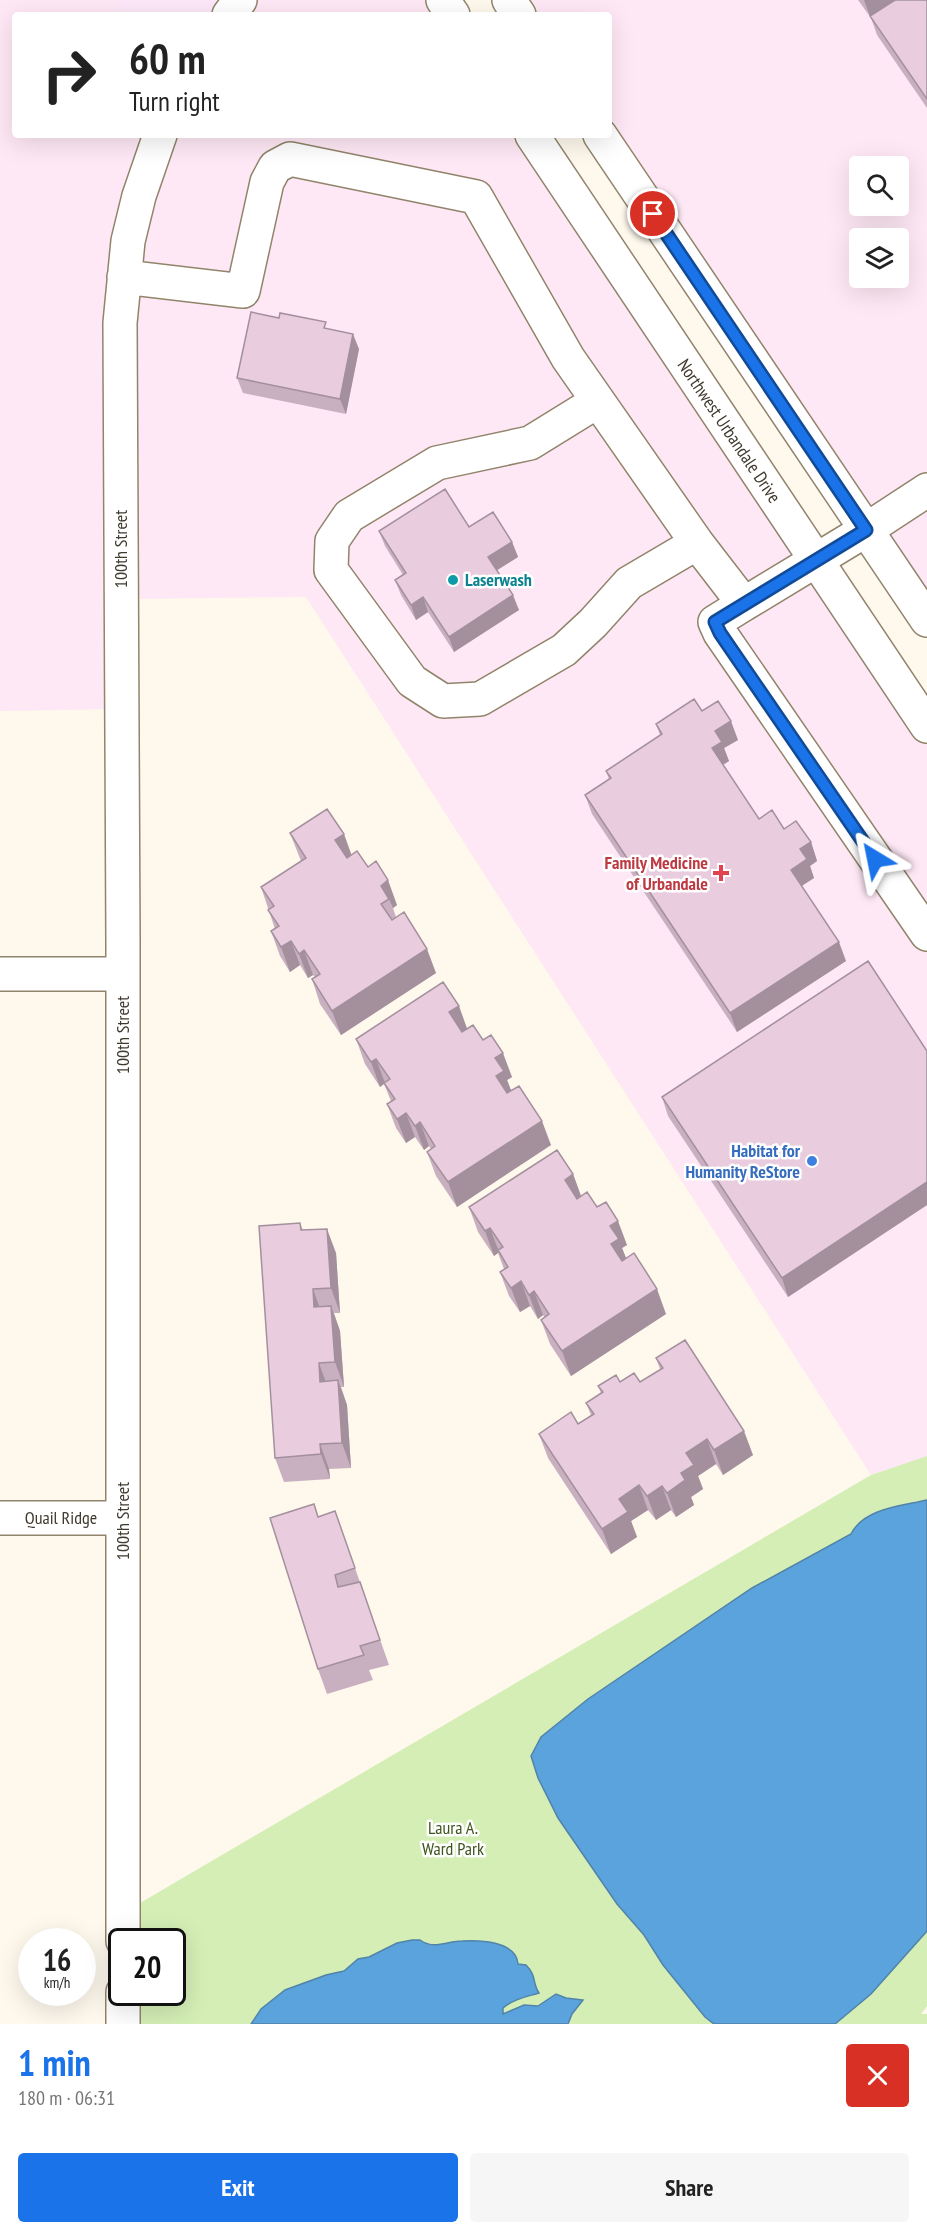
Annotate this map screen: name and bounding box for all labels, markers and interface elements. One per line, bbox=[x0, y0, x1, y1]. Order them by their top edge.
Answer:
text: 60 m bbox=[129, 31, 206, 86]
icon: right bbox=[30, 36, 108, 114]
text: Turn right bbox=[129, 84, 220, 118]
map controls bbox=[849, 156, 909, 288]
button: search bbox=[849, 156, 909, 216]
pin bbox=[627, 188, 678, 239]
icon: arrive bbox=[636, 197, 669, 230]
button: layers bbox=[849, 228, 909, 288]
street label: Northwest Urbandale Drive bbox=[673, 354, 786, 507]
street label: 100th Street bbox=[109, 510, 132, 588]
place label: Laserwash bbox=[465, 568, 532, 591]
marker: Laserwash bbox=[446, 573, 460, 587]
position arrow bbox=[843, 827, 907, 891]
place label: Family Medicine of Urbandale bbox=[604, 851, 708, 895]
marker: Family Medicine of Urbandale bbox=[712, 864, 730, 882]
street label: 100th Street bbox=[111, 996, 134, 1074]
place label: Habitat for Humanity ReStore bbox=[686, 1139, 801, 1183]
marker: Habitat for Humanity ReStore bbox=[805, 1154, 819, 1168]
street label: 100th Street bbox=[111, 1482, 134, 1560]
street label: Quail Ridge bbox=[25, 1506, 97, 1529]
park label: Laura A. Ward Park bbox=[422, 1816, 484, 1860]
speed limit sign: 20 bbox=[108, 1928, 186, 2006]
text: 16 bbox=[43, 1940, 71, 1979]
text: km/h bbox=[44, 1973, 70, 1992]
text: 1 min bbox=[18, 2039, 91, 2086]
button: close bbox=[846, 2044, 909, 2107]
text: 180 m · 06:31 bbox=[18, 2085, 115, 2111]
button: Exit bbox=[18, 2153, 458, 2222]
button: Share bbox=[470, 2153, 909, 2222]

